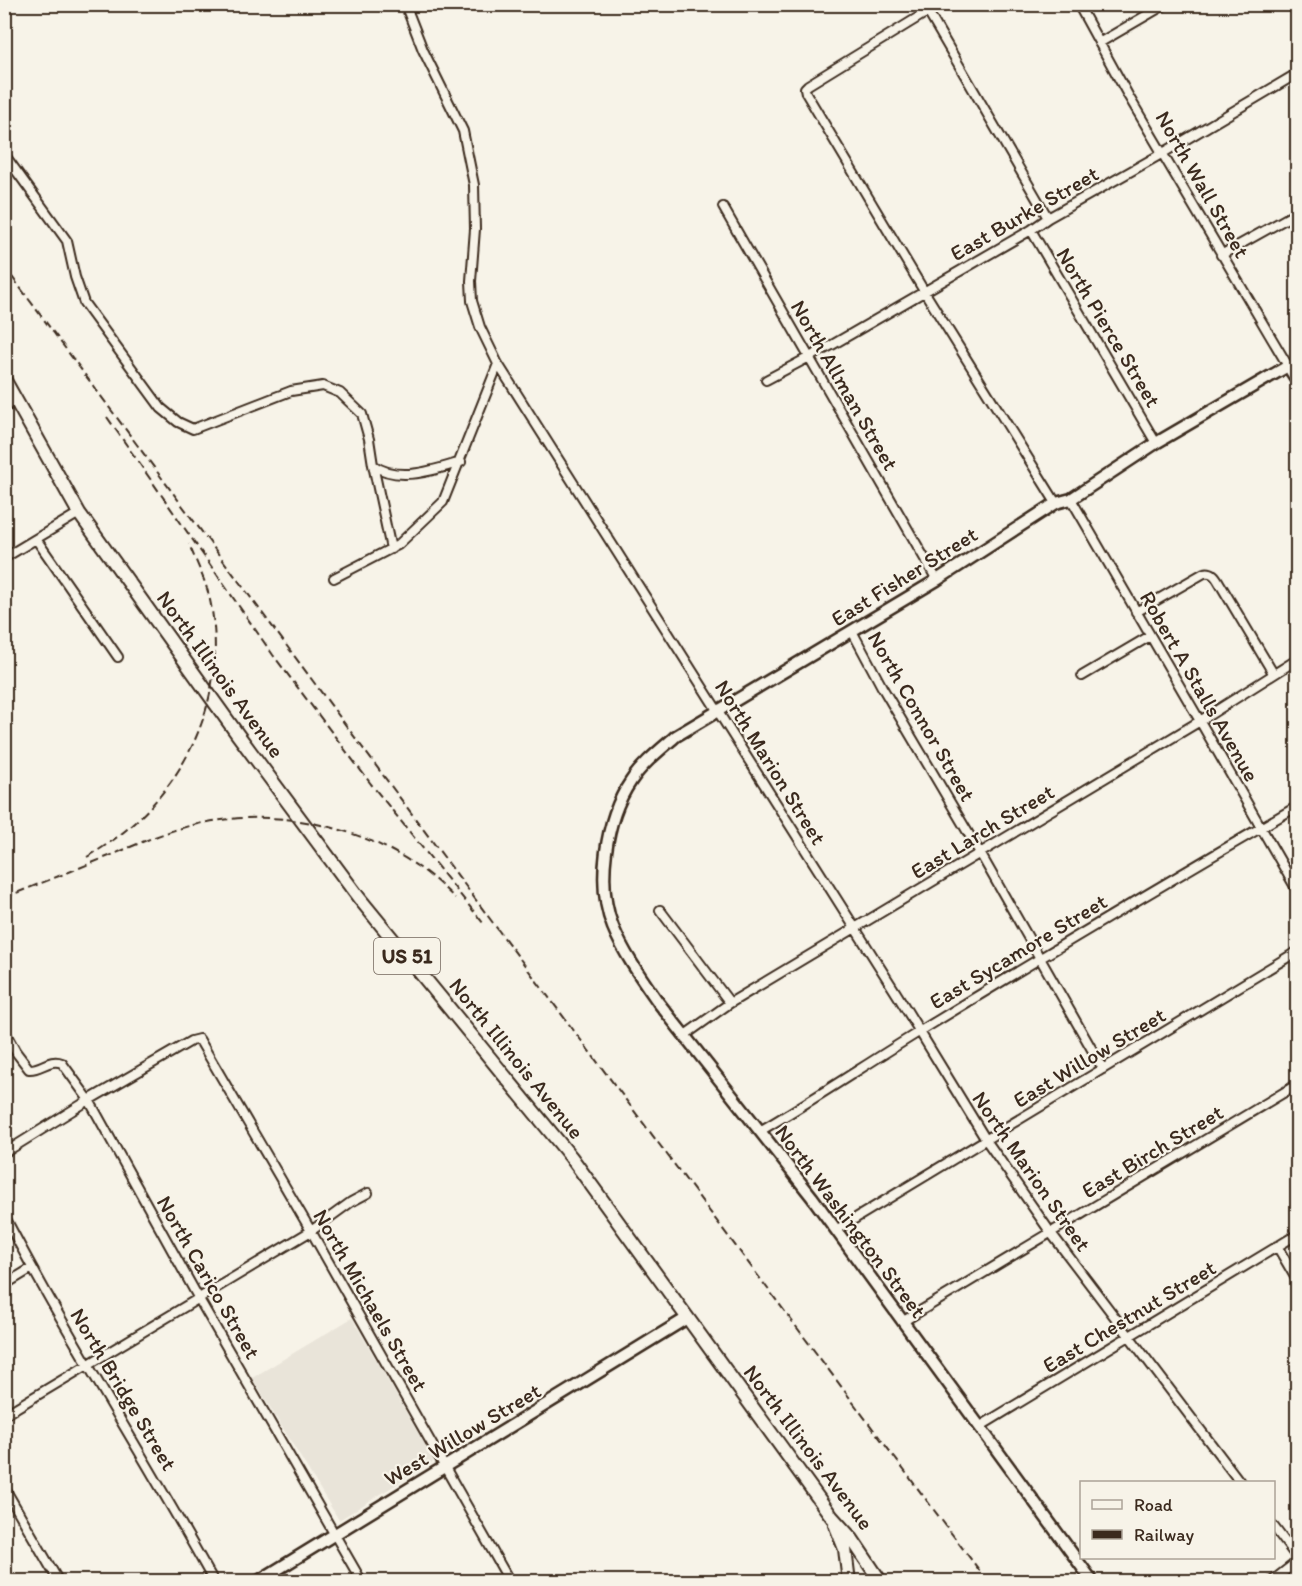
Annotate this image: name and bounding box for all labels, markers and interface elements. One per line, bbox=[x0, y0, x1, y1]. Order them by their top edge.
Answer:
street label: North Wall Street bbox=[1150, 106, 1256, 263]
street label: East Burke Street bbox=[945, 160, 1103, 267]
street label: North Pierce Street bbox=[1050, 243, 1167, 412]
street label: North Allman Street bbox=[785, 295, 904, 475]
street label: East Fisher Street bbox=[826, 521, 982, 632]
street label: North Illinois Avenue bbox=[151, 586, 290, 763]
street label: Robert A Stalls Avenue bbox=[1134, 586, 1265, 787]
street label: North Connor Street bbox=[862, 626, 981, 806]
street label: North Marion Street bbox=[709, 675, 832, 850]
street label: East Larch Street bbox=[906, 778, 1059, 885]
street label: East Sycamore Street bbox=[925, 888, 1112, 1015]
road number: US 51 bbox=[374, 938, 440, 974]
street label: North Illinois Avenue bbox=[443, 972, 590, 1144]
street label: East Willow Street bbox=[1008, 1001, 1170, 1114]
street label: North Marion Street bbox=[966, 1086, 1097, 1257]
street label: East Birch Street bbox=[1077, 1099, 1228, 1204]
street label: North Washington Street bbox=[769, 1119, 932, 1323]
street label: North Carico Street bbox=[151, 1191, 266, 1364]
street label: North Michaels Street bbox=[307, 1204, 434, 1396]
street label: East Chestnut Street bbox=[1038, 1254, 1221, 1379]
street label: North Bridge Street bbox=[64, 1303, 183, 1475]
street label: North Illinois Avenue bbox=[738, 1359, 880, 1535]
street label: West Willow Street bbox=[379, 1377, 546, 1492]
legend bbox=[1080, 1481, 1275, 1559]
text: Road bbox=[1134, 1494, 1173, 1516]
text: Railway bbox=[1134, 1524, 1195, 1546]

